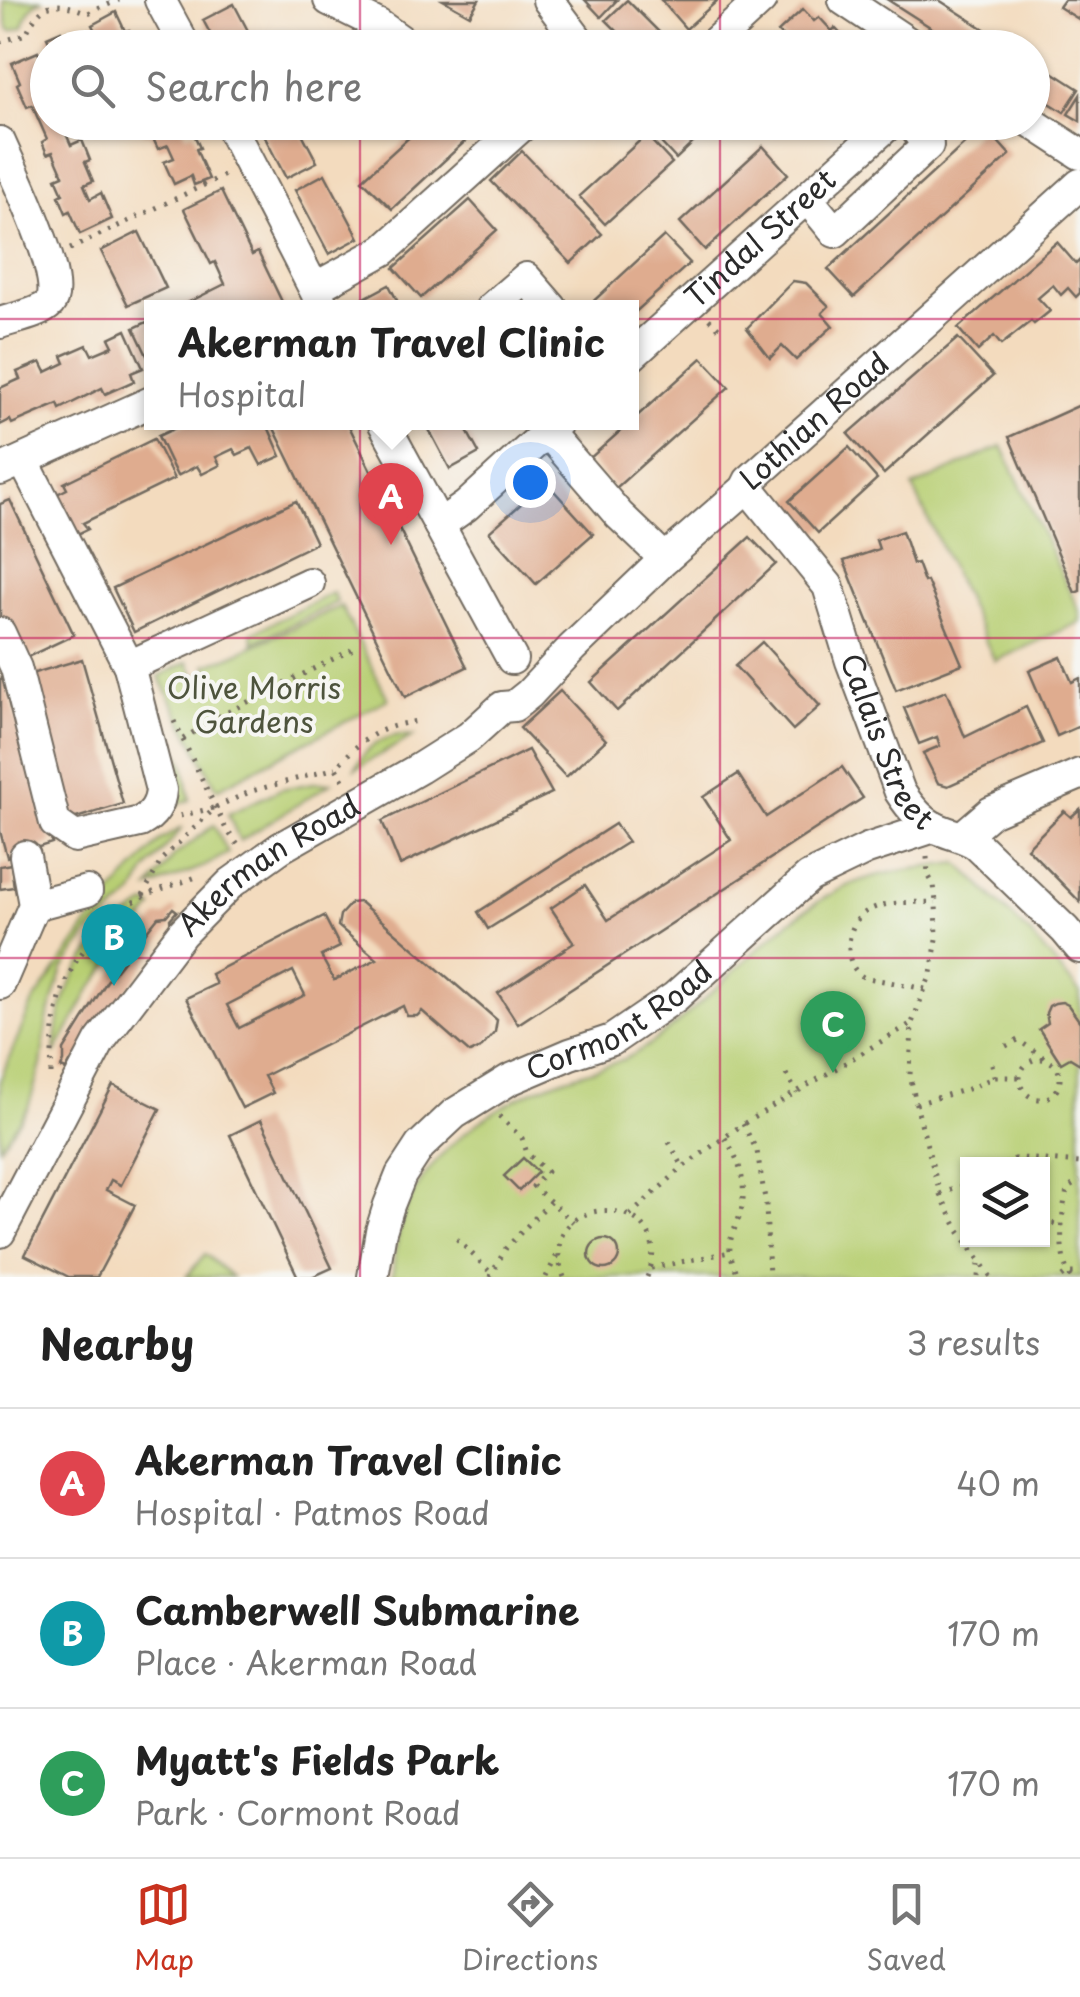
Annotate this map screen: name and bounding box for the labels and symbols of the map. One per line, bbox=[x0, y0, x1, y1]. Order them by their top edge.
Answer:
street label: Tindal Street bbox=[674, 157, 845, 317]
street label: Lothian Road bbox=[728, 341, 898, 499]
your location bbox=[505, 457, 556, 508]
pin: A bbox=[358, 462, 424, 545]
street label: Calais Street bbox=[830, 646, 945, 840]
park label: Olive Morris Gardens bbox=[167, 664, 341, 743]
street label: Akerman Road bbox=[166, 782, 367, 945]
pin: B bbox=[82, 904, 146, 986]
street label: Cormont Road bbox=[518, 949, 721, 1090]
pin: C bbox=[800, 990, 866, 1073]

